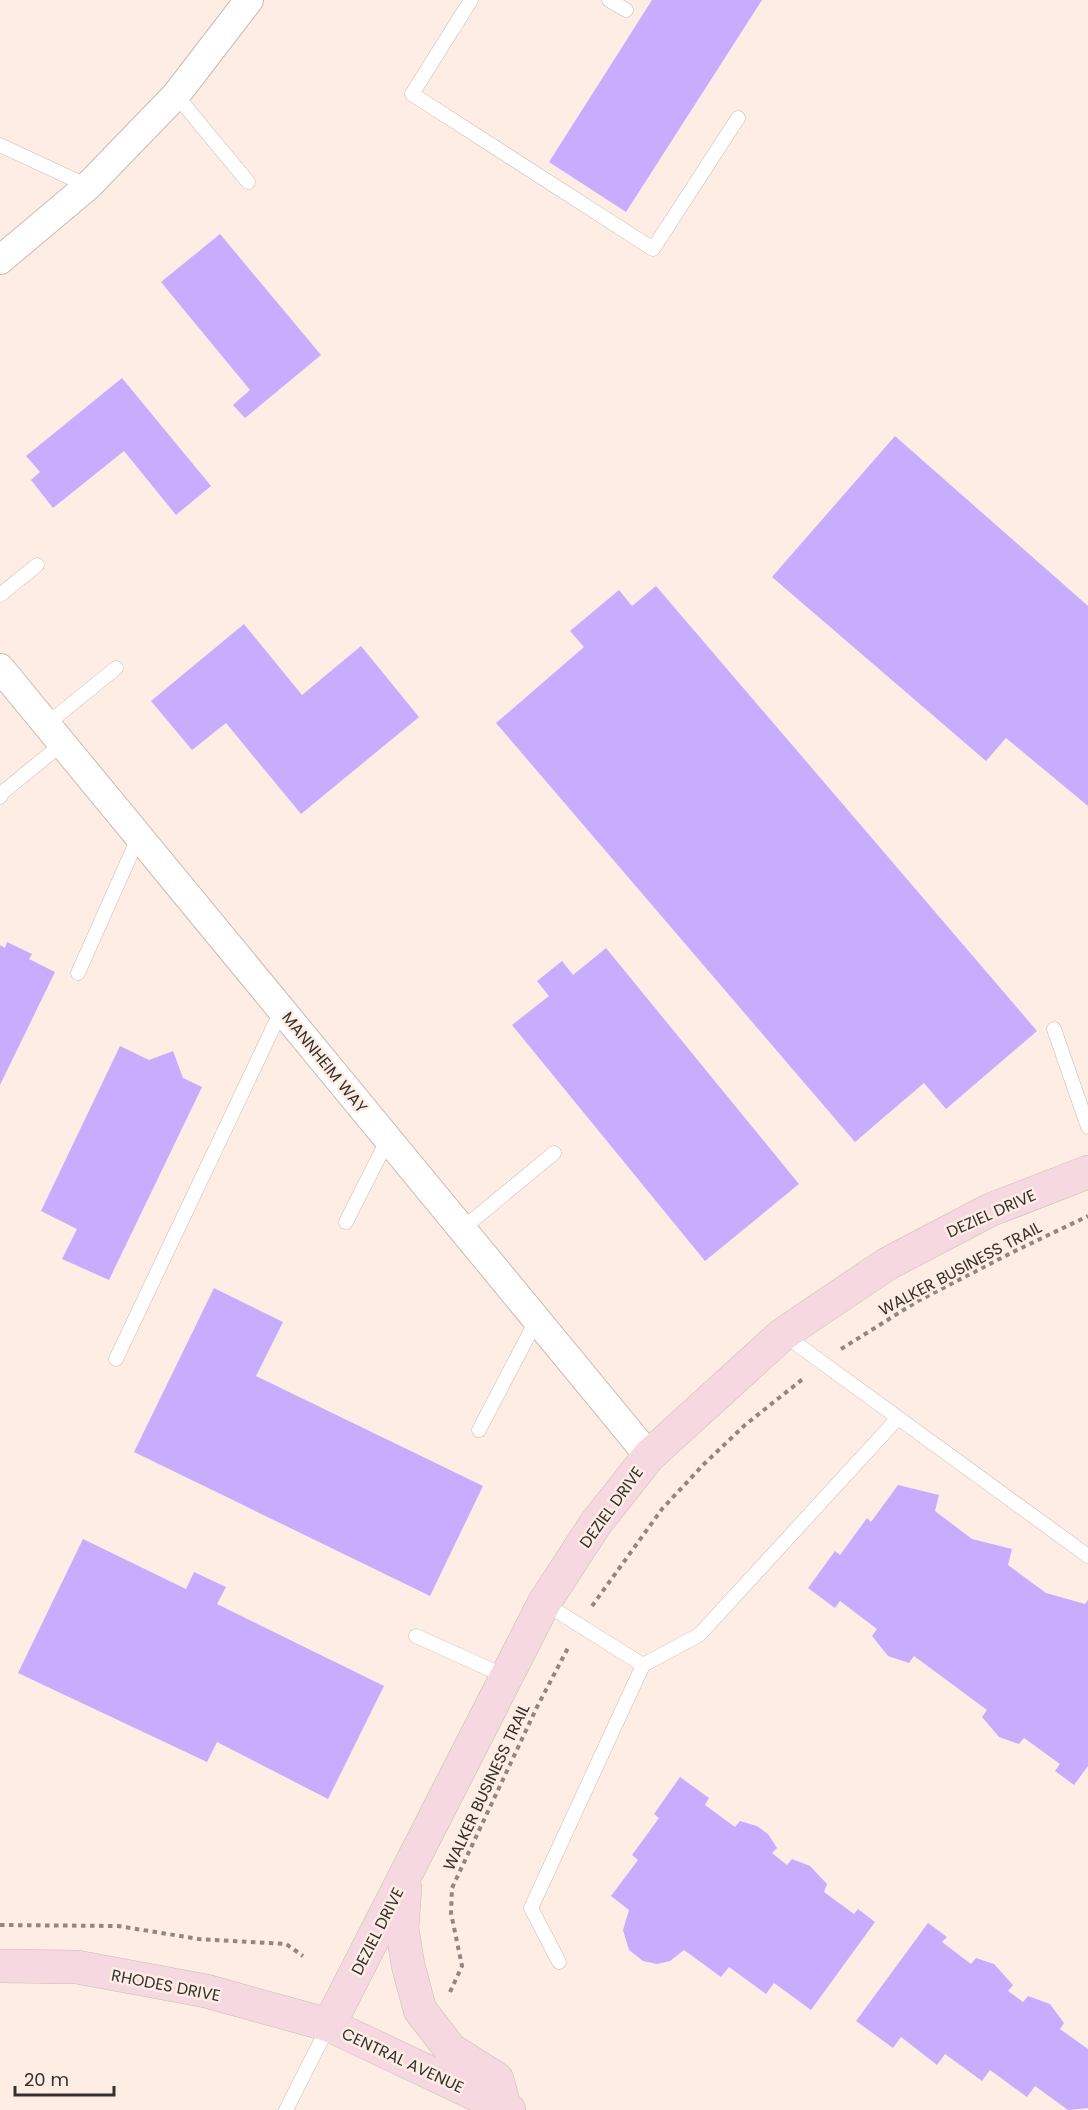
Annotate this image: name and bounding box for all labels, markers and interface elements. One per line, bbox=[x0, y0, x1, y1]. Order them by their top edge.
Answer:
street label: MANNHEIM WAY bbox=[277, 1007, 373, 1118]
street label: DEZIEL DRIVE bbox=[943, 1184, 1040, 1243]
street label: WALKER BUSINESS TRAIL bbox=[875, 1216, 1046, 1321]
street label: DEZIEL DRIVE bbox=[574, 1462, 649, 1553]
street label: WALKER BUSINESS TRAIL bbox=[438, 1700, 535, 1874]
street label: DEZIEL DRIVE bbox=[346, 1883, 409, 1979]
street label: RHODES DRIVE bbox=[109, 1964, 222, 2007]
street label: CENTRAL AVENUE bbox=[338, 2022, 468, 2099]
scale bar bbox=[15, 2059, 114, 2097]
text: 20 m bbox=[24, 2067, 69, 2092]

